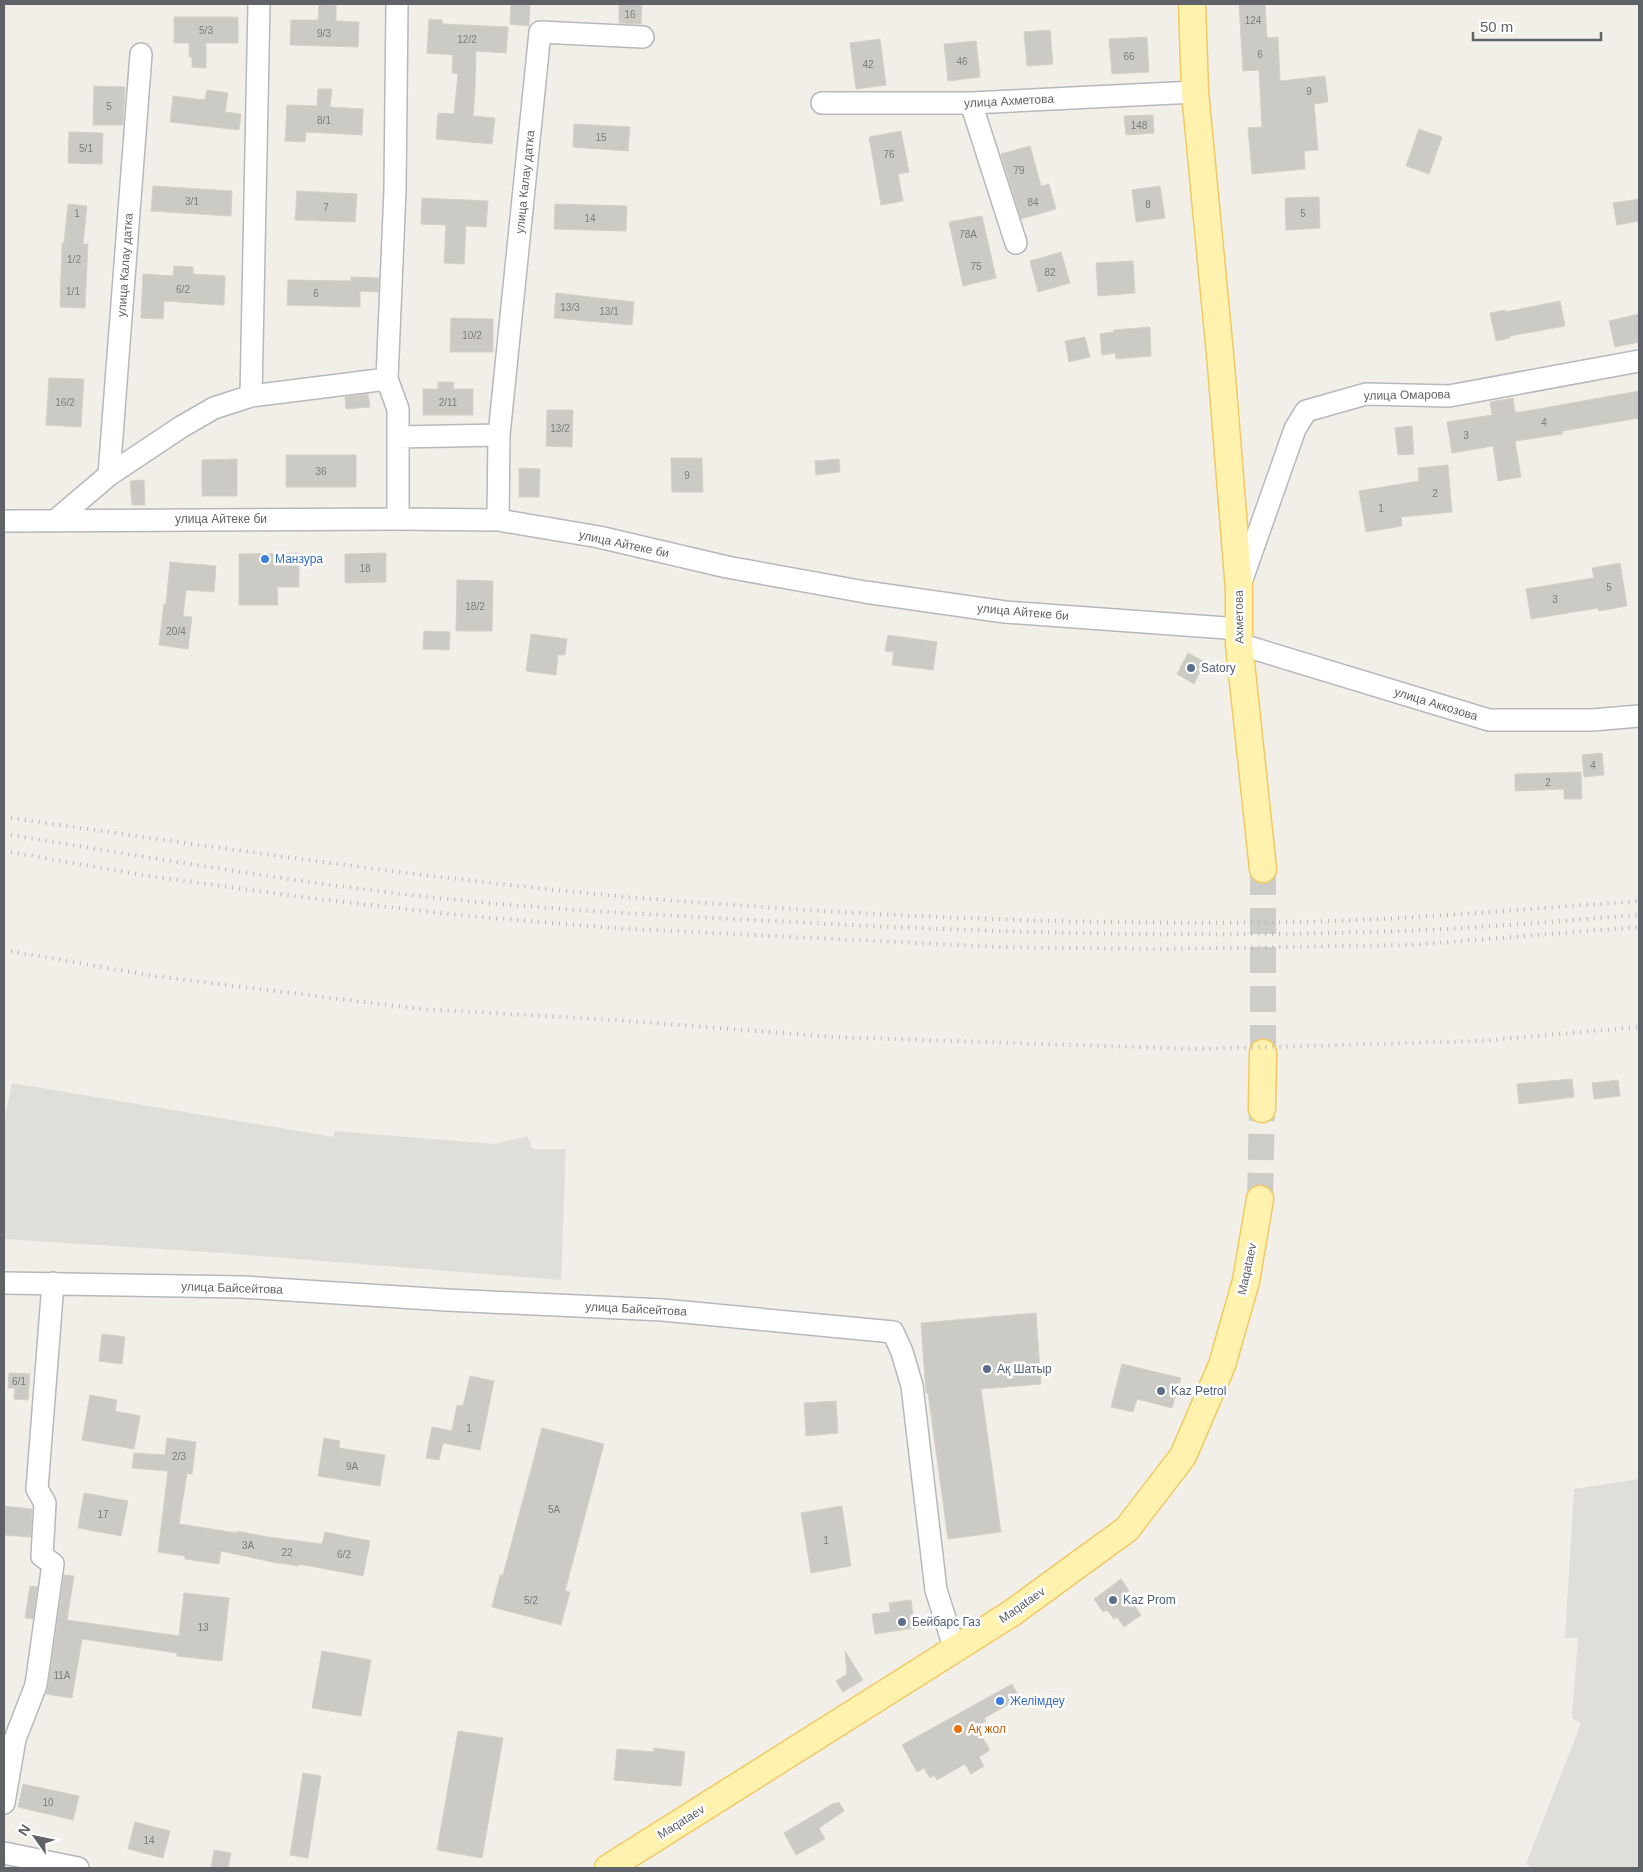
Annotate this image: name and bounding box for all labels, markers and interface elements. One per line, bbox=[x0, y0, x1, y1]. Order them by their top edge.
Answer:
house number: 16 bbox=[624, 9, 636, 20]
scale bar bbox=[1473, 10, 1600, 42]
house number: 124 bbox=[1245, 15, 1262, 26]
text: 50 m bbox=[1480, 18, 1513, 35]
house number: 5/3 bbox=[199, 25, 213, 36]
house number: 9/3 bbox=[317, 28, 331, 39]
house number: 12/2 bbox=[457, 34, 477, 45]
house number: 6 bbox=[1257, 49, 1263, 60]
house number: 66 bbox=[1123, 51, 1135, 62]
house number: 46 bbox=[956, 56, 968, 67]
house number: 42 bbox=[862, 59, 874, 70]
house number: 9 bbox=[1306, 86, 1312, 97]
street label: улица Ахметова bbox=[964, 92, 1055, 110]
house number: 5 bbox=[106, 101, 112, 112]
house number: 8/1 bbox=[317, 115, 331, 126]
house number: 148 bbox=[1131, 120, 1148, 131]
street label: улица Калау датка bbox=[513, 129, 537, 234]
house number: 15 bbox=[595, 132, 607, 143]
house number: 5/1 bbox=[79, 143, 93, 154]
house number: 76 bbox=[883, 149, 895, 160]
house number: 79 bbox=[1013, 165, 1025, 176]
house number: 3/1 bbox=[185, 196, 199, 207]
house number: 84 bbox=[1027, 197, 1039, 208]
house number: 8 bbox=[1145, 199, 1151, 210]
house number: 7 bbox=[323, 202, 329, 213]
house number: 1 bbox=[74, 208, 80, 219]
house number: 5 bbox=[1300, 208, 1306, 219]
street label: улица Калау датка bbox=[114, 212, 136, 317]
house number: 14 bbox=[584, 213, 596, 224]
house number: 78А bbox=[959, 229, 977, 240]
house number: 1/2 bbox=[67, 254, 81, 265]
house number: 75 bbox=[970, 261, 982, 272]
house number: 82 bbox=[1044, 267, 1056, 278]
house number: 6/2 bbox=[176, 284, 190, 295]
house number: 1/1 bbox=[66, 286, 80, 297]
house number: 6 bbox=[313, 288, 319, 299]
house number: 13/3 bbox=[560, 302, 580, 313]
house number: 13/1 bbox=[599, 306, 619, 317]
house number: 10/2 bbox=[462, 330, 482, 341]
street label: улица Омарова bbox=[1363, 387, 1451, 403]
house number: 16/2 bbox=[55, 397, 75, 408]
house number: 2/11 bbox=[439, 397, 458, 408]
house number: 4 bbox=[1541, 417, 1547, 428]
house number: 13/2 bbox=[550, 423, 570, 434]
house number: 3 bbox=[1463, 430, 1469, 441]
house number: 36 bbox=[315, 466, 327, 477]
house number: 9 bbox=[684, 470, 690, 481]
house number: 2 bbox=[1432, 488, 1438, 499]
house number: 1 bbox=[1378, 503, 1384, 514]
street label: улица Айтеке би bbox=[175, 512, 267, 526]
street label: улица Айтеке би bbox=[578, 528, 670, 560]
place label: Манзура bbox=[275, 552, 323, 566]
marker: Манзура bbox=[259, 553, 271, 565]
house number: 18 bbox=[359, 563, 371, 574]
house number: 5 bbox=[1606, 582, 1612, 593]
street label: Ахметова bbox=[1232, 590, 1246, 644]
house number: 3 bbox=[1552, 594, 1558, 605]
house number: 18/2 bbox=[465, 601, 485, 612]
street label: улица Айтеке би bbox=[977, 601, 1069, 623]
house number: 20/4 bbox=[166, 626, 186, 637]
place label: Satory bbox=[1201, 661, 1236, 675]
marker: Satory bbox=[1185, 662, 1197, 674]
street label: улица Аккозова bbox=[1393, 685, 1480, 723]
house number: 4 bbox=[1590, 760, 1596, 771]
house number: 2 bbox=[1545, 777, 1551, 788]
street label: Maqataev bbox=[1235, 1242, 1259, 1296]
street label: улица Байсейтова bbox=[181, 1279, 283, 1297]
street label: улица Байсейтова bbox=[585, 1299, 688, 1319]
place label: Ақ Шатыр bbox=[997, 1362, 1052, 1376]
marker: Ақ Шатыр bbox=[981, 1363, 993, 1375]
house number: 6/1 bbox=[12, 1376, 26, 1387]
place label: Kaz Petrol bbox=[1171, 1384, 1226, 1398]
marker: Kaz Petrol bbox=[1155, 1385, 1167, 1397]
house number: 1 bbox=[466, 1423, 472, 1434]
house number: 2/3 bbox=[172, 1451, 186, 1462]
house number: 9А bbox=[346, 1461, 358, 1472]
house number: 5А bbox=[548, 1504, 560, 1515]
house number: 17 bbox=[97, 1509, 109, 1520]
house number: 1 bbox=[823, 1535, 829, 1546]
house number: 3А bbox=[242, 1540, 254, 1551]
house number: 22 bbox=[281, 1547, 293, 1558]
house number: 6/2 bbox=[337, 1549, 351, 1560]
street label: Maqataev bbox=[996, 1584, 1048, 1626]
place label: Kaz Prom bbox=[1123, 1593, 1176, 1607]
marker: Kaz Prom bbox=[1107, 1594, 1119, 1606]
house number: 5/2 bbox=[524, 1595, 538, 1606]
place label: Бейбарс Газ bbox=[912, 1615, 981, 1629]
marker: Бейбарс Газ bbox=[896, 1616, 908, 1628]
house number: 13 bbox=[197, 1622, 209, 1633]
house number: 11А bbox=[53, 1670, 71, 1681]
place label: Желімдеу bbox=[1010, 1694, 1065, 1708]
marker: Желімдеу bbox=[994, 1695, 1006, 1707]
place label: Ақ жол bbox=[968, 1722, 1006, 1736]
marker: Ақ жол bbox=[952, 1723, 964, 1735]
house number: 10 bbox=[42, 1797, 54, 1808]
street label: Maqataev bbox=[655, 1802, 707, 1842]
north arrow bbox=[10, 1812, 60, 1862]
text: N bbox=[15, 1821, 34, 1839]
house number: 14 bbox=[143, 1835, 155, 1846]

